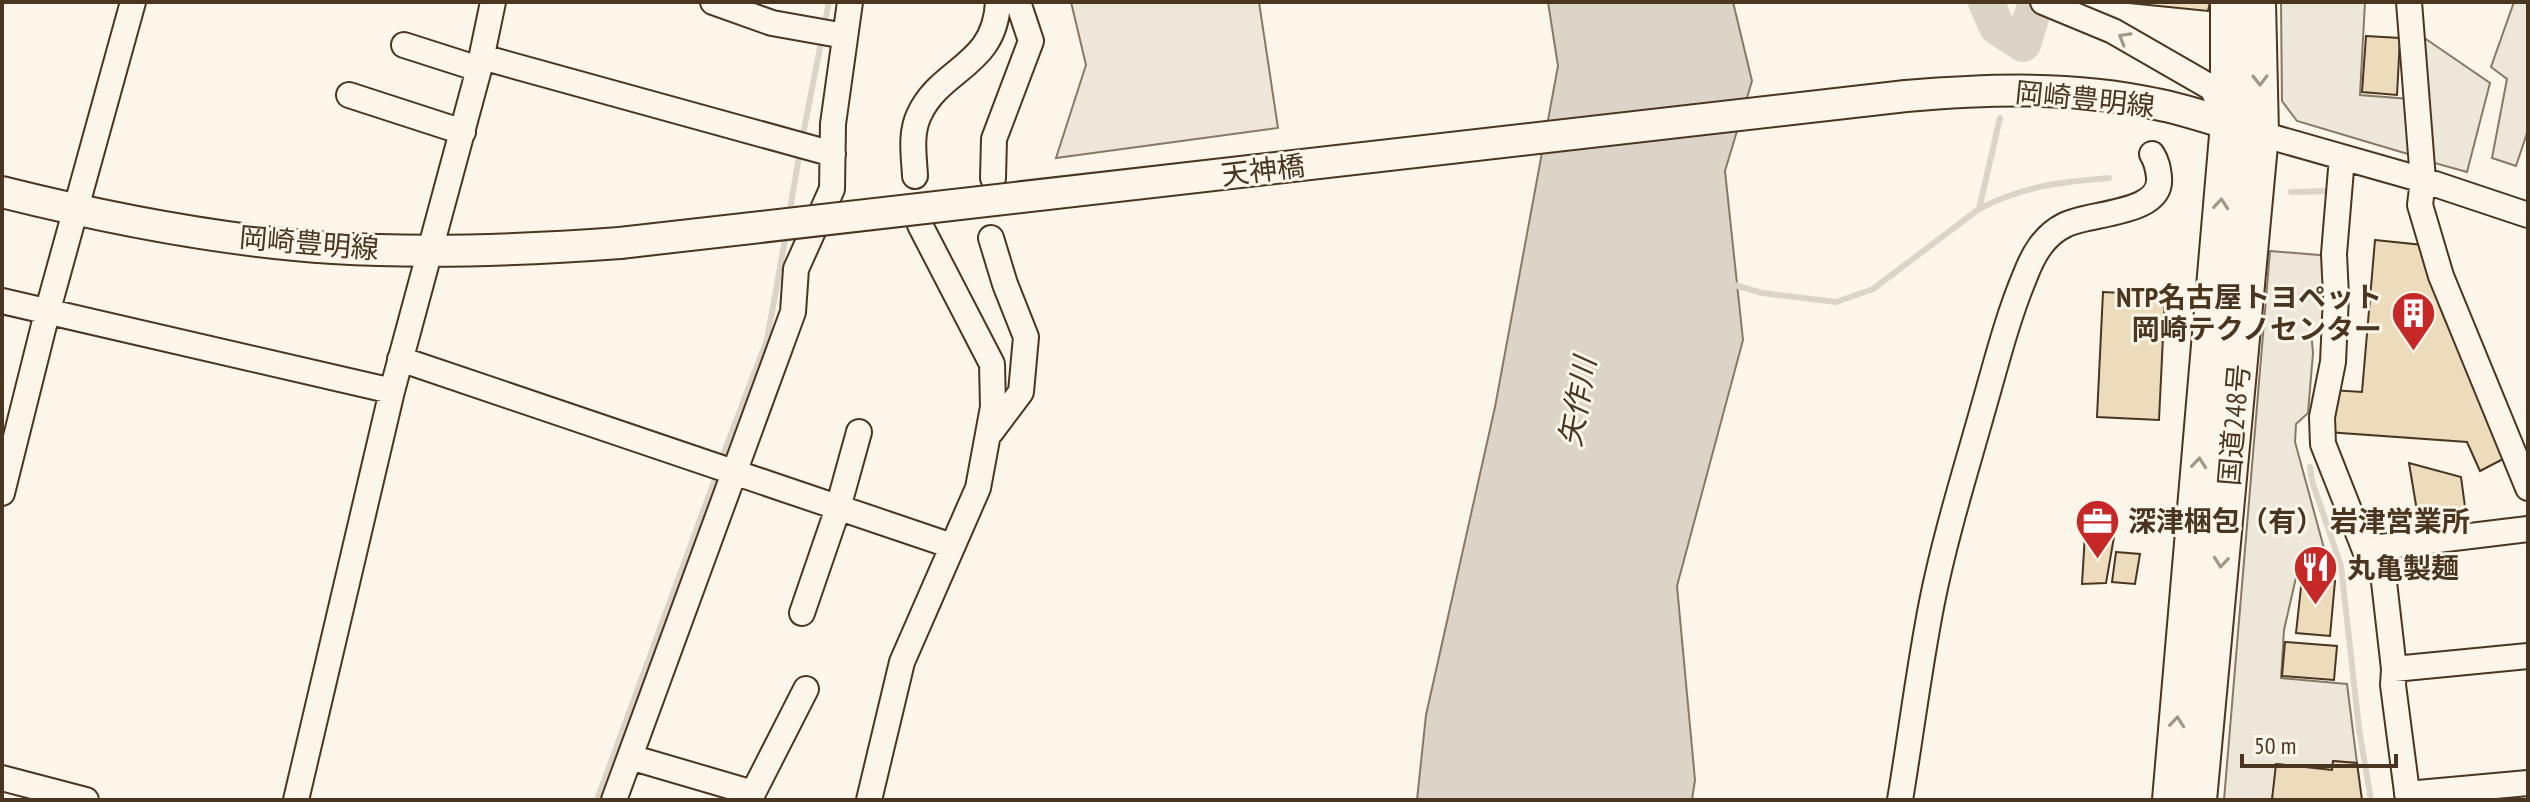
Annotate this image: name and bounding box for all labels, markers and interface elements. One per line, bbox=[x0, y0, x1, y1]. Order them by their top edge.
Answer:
one-way arrow bbox=[2118, 32, 2133, 48]
street label: 岡崎豊明線 bbox=[2013, 73, 2157, 124]
one-way arrow bbox=[2252, 74, 2269, 87]
street label: 天神橋 bbox=[1219, 146, 1307, 193]
one-way arrow bbox=[2212, 197, 2229, 210]
street label: 岡崎豊明線 bbox=[238, 218, 380, 267]
place label: NTP名古屋トヨペット 岡崎テクノセンター bbox=[2116, 278, 2382, 347]
building icon: NTP名古屋トヨペット 岡崎テクノセンター bbox=[2389, 289, 2437, 352]
water label: 矢作川 bbox=[1550, 351, 1604, 449]
street label: 国道248号 bbox=[2210, 363, 2257, 487]
one-way arrow bbox=[2190, 456, 2207, 469]
office icon: 深津梱包（有） 岩津営業所 bbox=[2073, 497, 2121, 560]
place label: 深津梱包（有） 岩津営業所 bbox=[2128, 502, 2470, 539]
restaurant icon: 丸亀製麺 bbox=[2292, 544, 2340, 607]
place label: 丸亀製麺 bbox=[2347, 549, 2459, 586]
one-way arrow bbox=[2213, 556, 2230, 569]
one-way arrow bbox=[2168, 715, 2185, 728]
scale bar bbox=[2242, 718, 2396, 768]
text: 50 m bbox=[2254, 730, 2296, 761]

